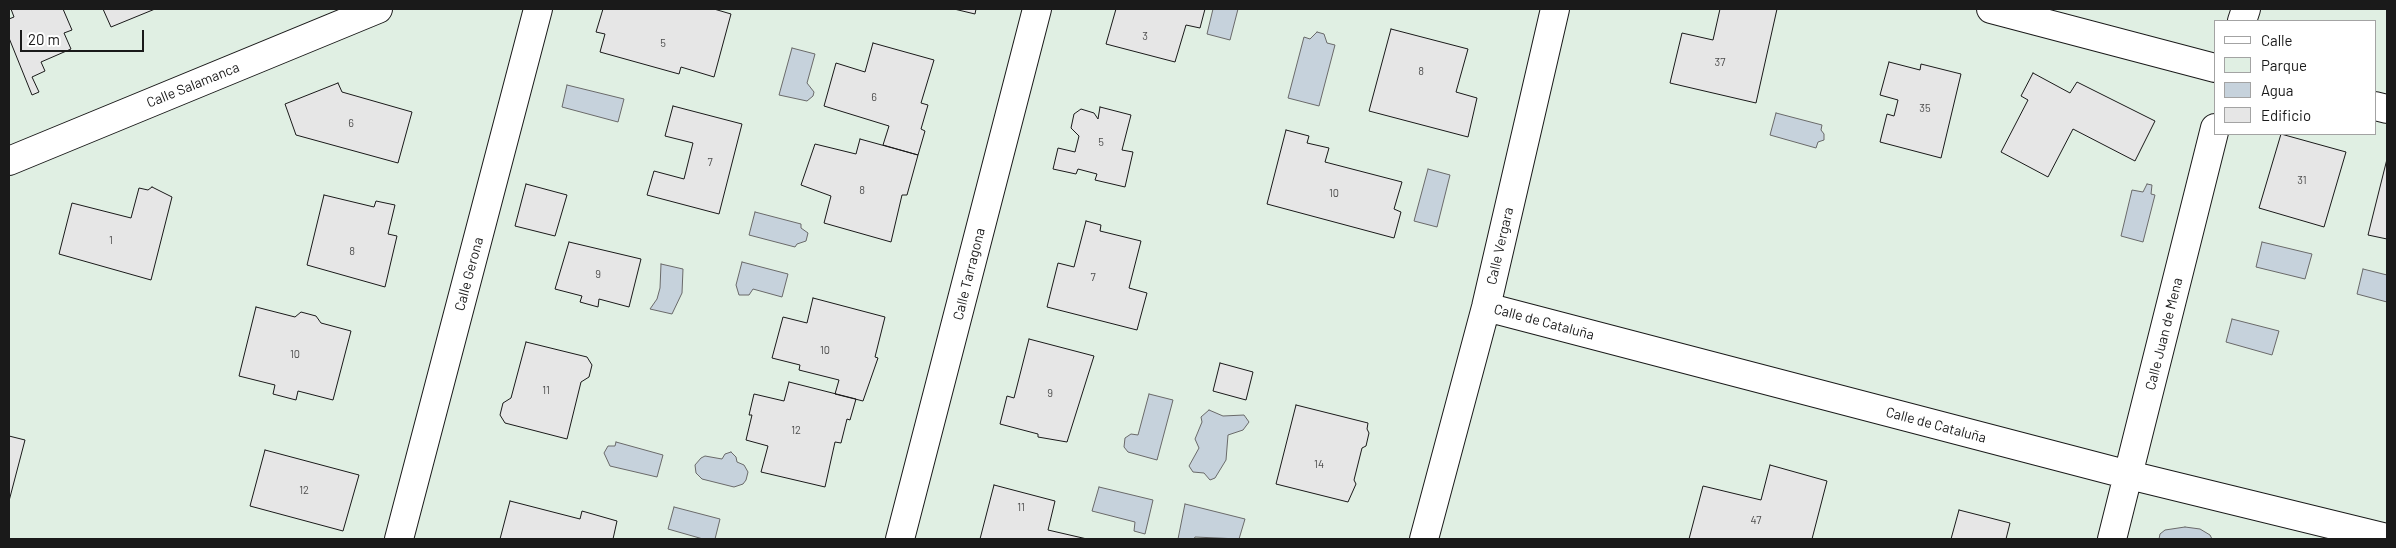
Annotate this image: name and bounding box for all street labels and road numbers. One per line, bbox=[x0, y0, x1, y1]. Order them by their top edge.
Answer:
street label: Calle Salamanca bbox=[144, 59, 242, 111]
street label: Calle Vergara bbox=[1483, 206, 1517, 286]
street label: Calle Tarragona bbox=[949, 226, 989, 322]
street label: Calle Gerona bbox=[451, 235, 487, 313]
street label: Calle Juan de Mena bbox=[2142, 276, 2186, 392]
street label: Calle de Cataluña bbox=[1492, 301, 1596, 343]
street label: Calle de Cataluña bbox=[1884, 404, 1988, 446]

